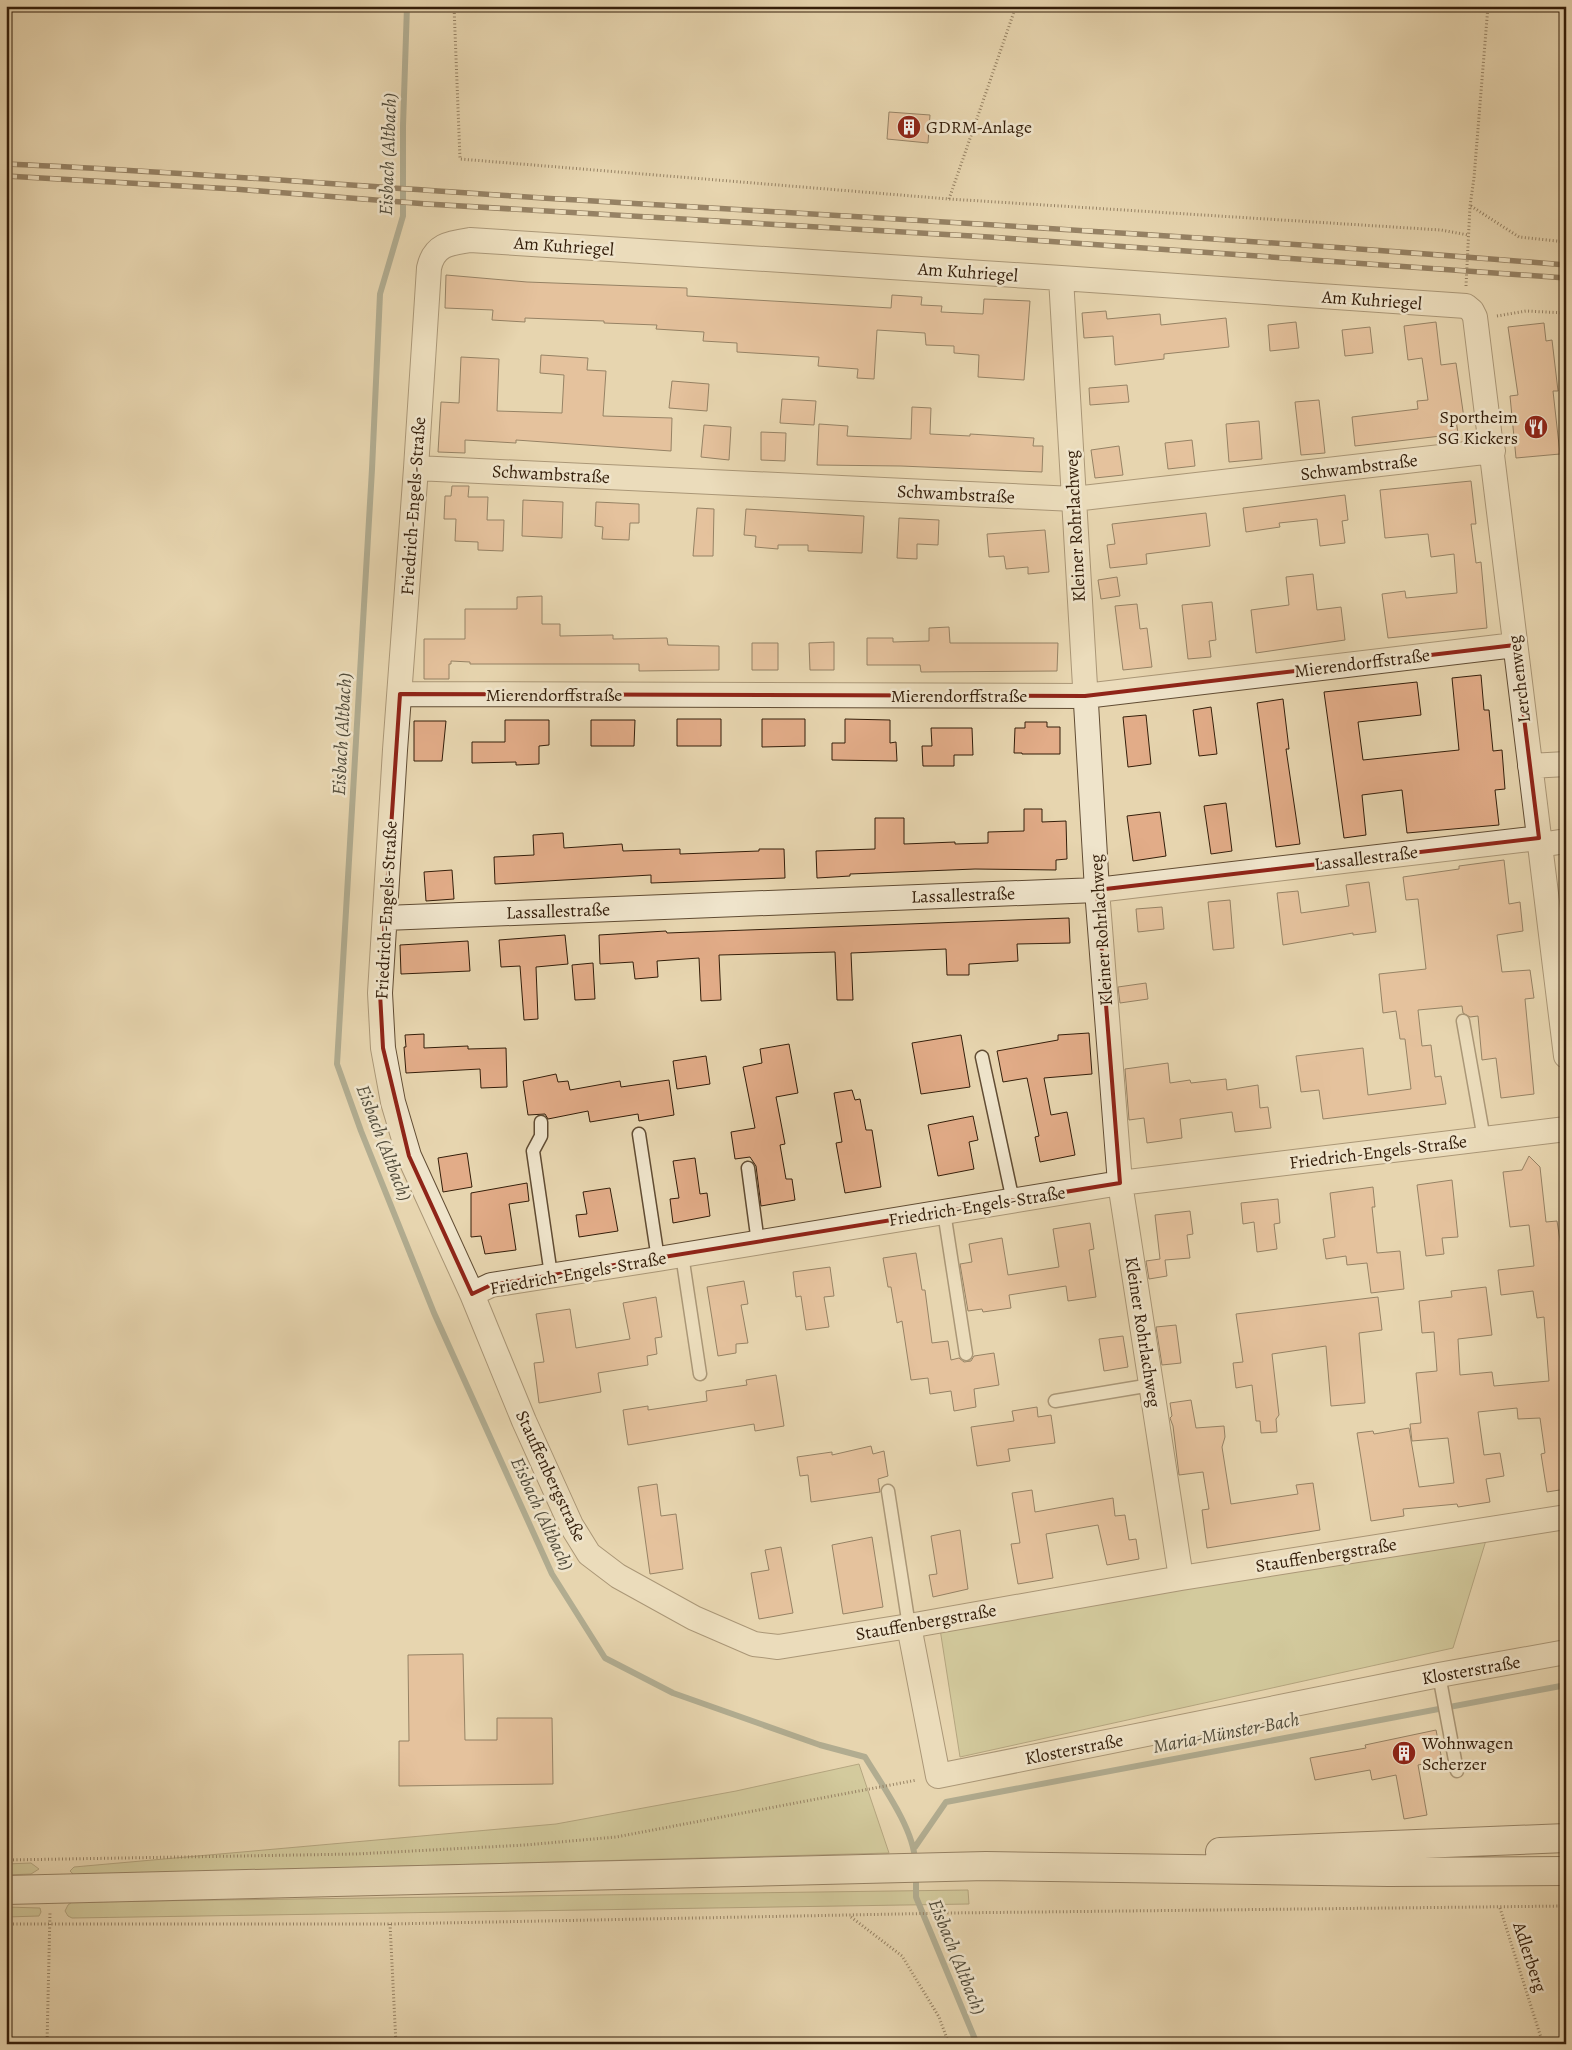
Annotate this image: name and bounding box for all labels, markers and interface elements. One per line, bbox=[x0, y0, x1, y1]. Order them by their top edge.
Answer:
water label: Eisbach (Altbach) bbox=[373, 92, 403, 216]
building icon: GDRM-Anlage bbox=[896, 114, 922, 140]
place label: GDRM-Anlage bbox=[926, 115, 1032, 139]
street label: Am Kuhriegel bbox=[512, 230, 615, 262]
street label: Am Kuhriegel bbox=[916, 256, 1019, 288]
street label: Am Kuhriegel bbox=[1320, 284, 1423, 316]
place label: Sportheim SG Kickers bbox=[1438, 405, 1518, 450]
restaurant icon: Sportheim SG Kickers bbox=[1523, 414, 1549, 440]
street label: Friedrich-Engels-Straße bbox=[395, 416, 431, 596]
street label: Schwambstraße bbox=[1299, 448, 1419, 486]
street label: Kleiner Rohrlachweg bbox=[1059, 449, 1091, 603]
street label: Schwambstraße bbox=[491, 459, 611, 489]
street label: Schwambstraße bbox=[896, 479, 1016, 509]
street label: Lerchenweg bbox=[1502, 634, 1536, 724]
street label: Mierendorffstraße bbox=[1293, 643, 1431, 683]
water label: Eisbach (Altbach) bbox=[326, 672, 358, 796]
street label: Mierendorffstraße bbox=[486, 683, 622, 707]
street label: Mierendorffstraße bbox=[891, 684, 1027, 708]
street label: Friedrich-Engels-Straße bbox=[369, 820, 403, 1000]
street label: Lassallestraße bbox=[1313, 840, 1419, 876]
street label: Kleiner Rohrlachweg bbox=[1084, 853, 1118, 1007]
street label: Lassallestraße bbox=[911, 881, 1015, 909]
street label: Lassallestraße bbox=[506, 897, 610, 925]
water label: Eisbach (Altbach) bbox=[350, 1081, 418, 1205]
street label: Friedrich-Engels-Straße bbox=[1288, 1129, 1468, 1175]
street label: Friedrich-Engels-Straße bbox=[887, 1180, 1067, 1232]
street label: Friedrich-Engels-Straße bbox=[488, 1246, 668, 1300]
street label: Kleiner Rohrlachweg bbox=[1119, 1255, 1167, 1409]
street label: Stauffenbergstraße bbox=[510, 1406, 592, 1546]
water label: Eisbach (Altbach) bbox=[504, 1453, 580, 1575]
street label: Stauffenbergstraße bbox=[1254, 1532, 1398, 1578]
street label: Stauffenbergstraße bbox=[854, 1598, 998, 1646]
street label: Klosterstraße bbox=[1420, 1650, 1522, 1690]
water label: Maria-Münster-Bach bbox=[1151, 1706, 1301, 1760]
street label: Klosterstraße bbox=[1023, 1728, 1125, 1770]
place label: Wohnwagen Scherzer bbox=[1421, 1731, 1513, 1776]
building icon: Wohnwagen Scherzer bbox=[1391, 1740, 1417, 1766]
water label: Eisbach (Altbach) bbox=[922, 1895, 992, 2019]
street label: Adlerberg bbox=[1507, 1918, 1553, 1995]

